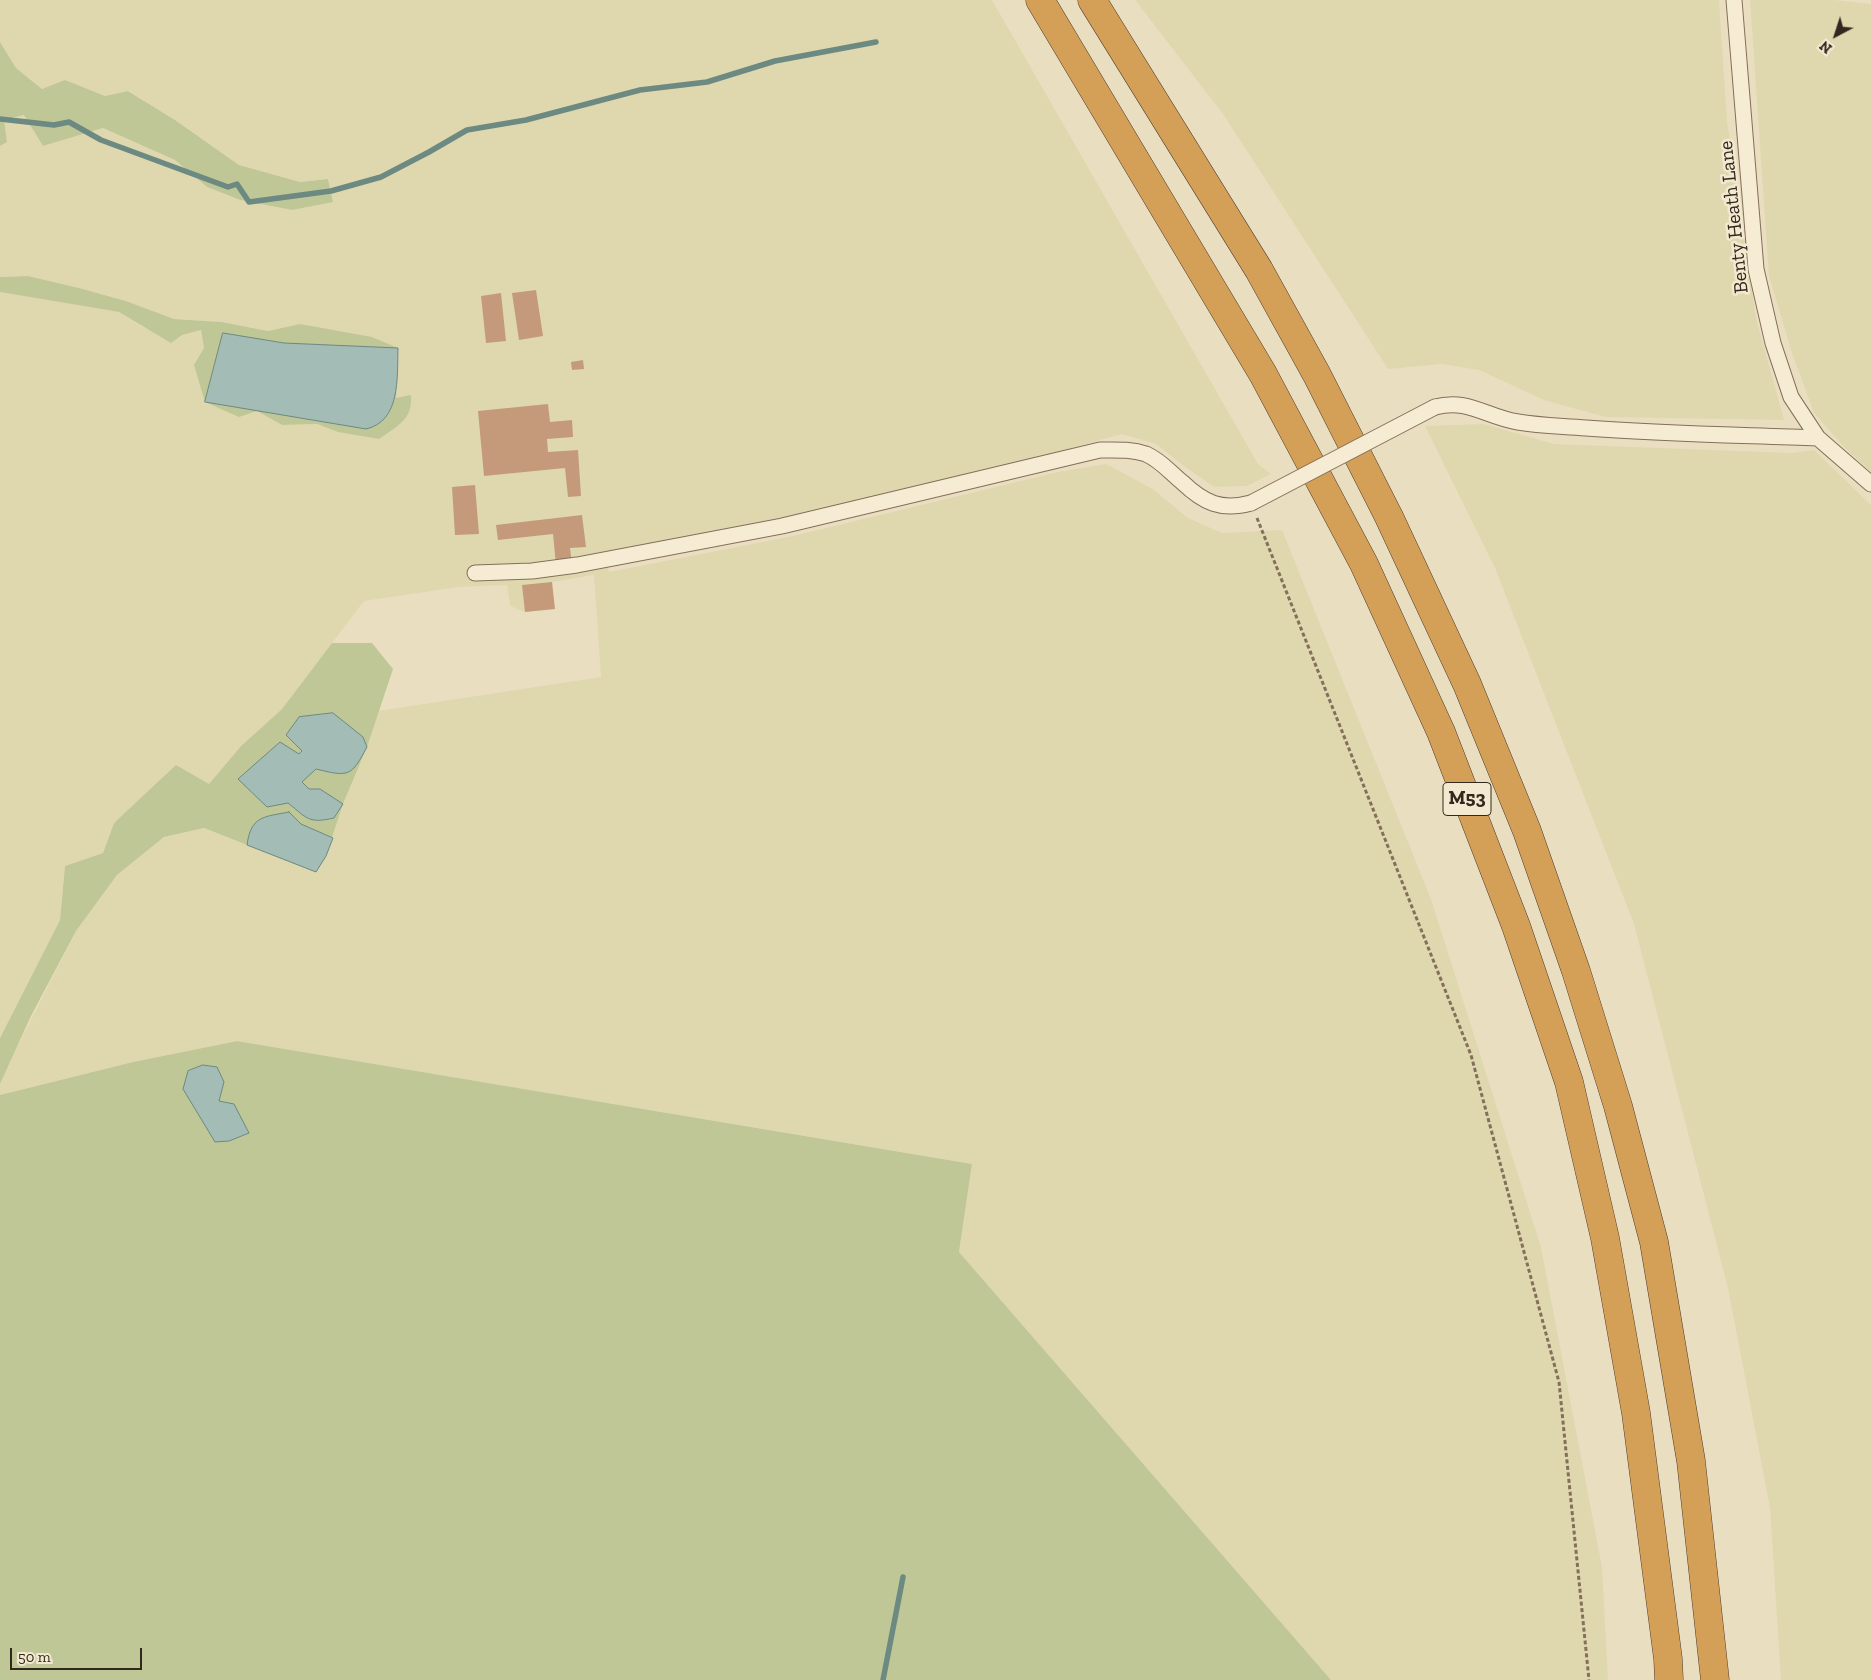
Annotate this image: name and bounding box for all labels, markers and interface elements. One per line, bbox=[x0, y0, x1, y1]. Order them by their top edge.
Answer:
north arrow bbox=[1811, 10, 1861, 60]
text: N bbox=[1817, 37, 1836, 57]
street label: Benty Heath Lane bbox=[1714, 139, 1754, 295]
road number: M53 bbox=[1443, 782, 1491, 816]
scale bar bbox=[12, 1638, 145, 1670]
text: 50 m bbox=[18, 1648, 51, 1666]

